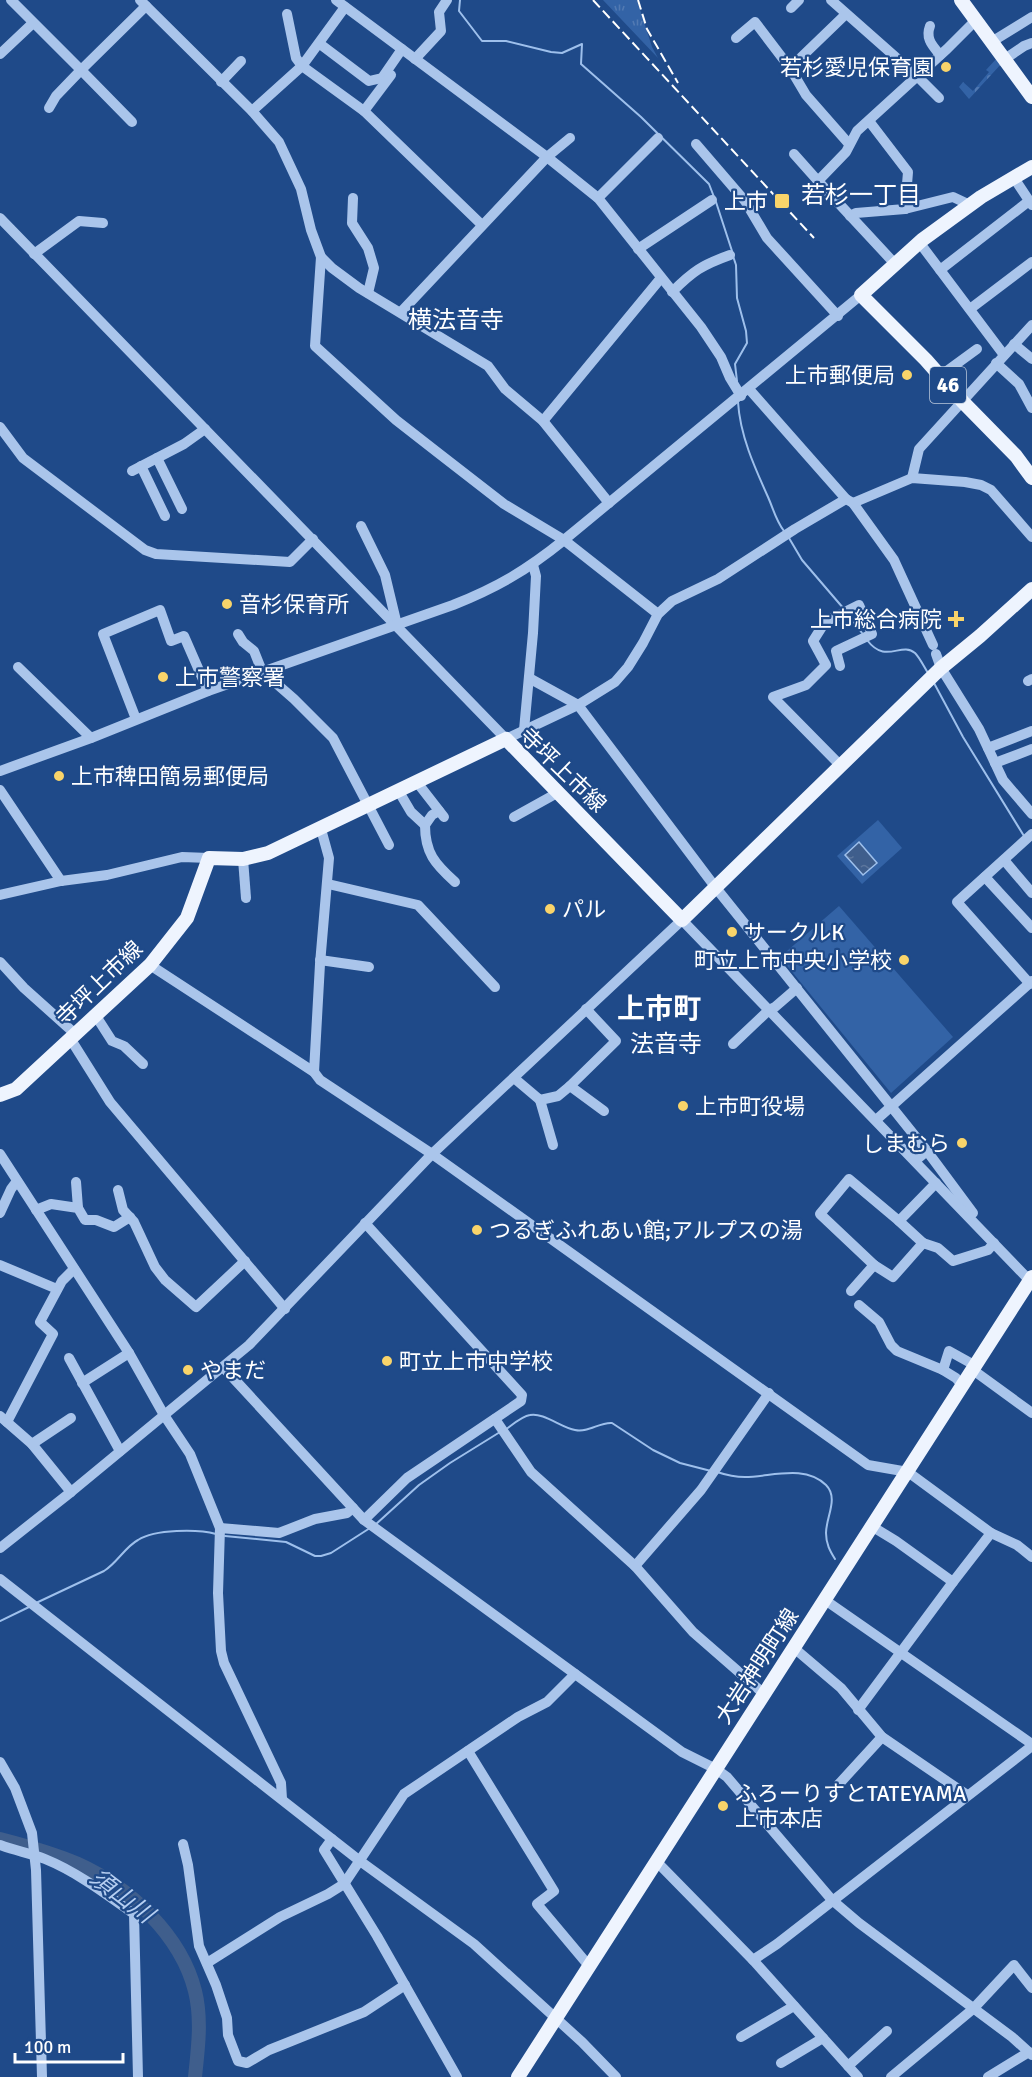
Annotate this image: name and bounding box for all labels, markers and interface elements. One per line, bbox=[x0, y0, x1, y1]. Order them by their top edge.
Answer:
place label: 若杉愛児保育園 bbox=[780, 54, 934, 81]
marker: 若杉愛児保育園 bbox=[939, 60, 953, 74]
district label: 若杉一丁目 bbox=[801, 180, 921, 210]
place label: 上市 bbox=[724, 188, 768, 215]
marker: 上市 bbox=[773, 192, 791, 210]
district label: 横法音寺 bbox=[408, 305, 504, 335]
place label: 上市郵便局 bbox=[785, 362, 895, 389]
road number: 46 bbox=[930, 367, 966, 403]
marker: 上市郵便局 bbox=[900, 368, 914, 382]
place label: 音杉保育所 bbox=[239, 591, 349, 618]
marker: 音杉保育所 bbox=[220, 597, 234, 611]
place label: 上市総合病院 bbox=[810, 606, 942, 633]
marker: 上市総合病院 bbox=[947, 610, 965, 628]
place label: 上市警察署 bbox=[175, 664, 285, 691]
marker: 上市警察署 bbox=[156, 670, 170, 684]
street label: 寺坪上市線 bbox=[514, 722, 612, 818]
place label: 上市稗田簡易郵便局 bbox=[71, 763, 269, 790]
marker: 上市稗田簡易郵便局 bbox=[52, 769, 66, 783]
place label: パル bbox=[562, 896, 606, 923]
marker: パル bbox=[543, 902, 557, 916]
place label: サークルK bbox=[744, 919, 844, 946]
marker: サークルK bbox=[725, 925, 739, 939]
street label: 寺坪上市線 bbox=[50, 935, 148, 1031]
place label: 町立上市中央小学校 bbox=[694, 947, 892, 974]
marker: 町立上市中央小学校 bbox=[897, 953, 911, 967]
district label: 上市町 bbox=[617, 992, 701, 1026]
district label: 法音寺 bbox=[630, 1029, 702, 1059]
place label: 上市町役場 bbox=[695, 1093, 805, 1120]
marker: 上市町役場 bbox=[676, 1099, 690, 1113]
place label: しまむら bbox=[862, 1130, 950, 1157]
marker: しまむら bbox=[955, 1136, 969, 1150]
place label: つるぎふれあい館;アルプスの湯 bbox=[489, 1217, 803, 1244]
marker: つるぎふれあい館;アルプスの湯 bbox=[470, 1223, 484, 1237]
place label: 町立上市中学校 bbox=[399, 1348, 553, 1375]
marker: 町立上市中学校 bbox=[380, 1354, 394, 1368]
place label: やまだ bbox=[200, 1357, 266, 1384]
marker: やまだ bbox=[181, 1363, 195, 1377]
street label: 大岩神明町線 bbox=[710, 1603, 804, 1729]
place label: ふろーりすとTATEYAMA 上市本店 bbox=[735, 1780, 967, 1832]
marker: ふろーりすとTATEYAMA 上市本店 bbox=[716, 1799, 730, 1813]
water label: 須山川 bbox=[84, 1862, 162, 1931]
scale bar bbox=[15, 2026, 123, 2064]
text: 100 m bbox=[24, 2036, 71, 2058]

